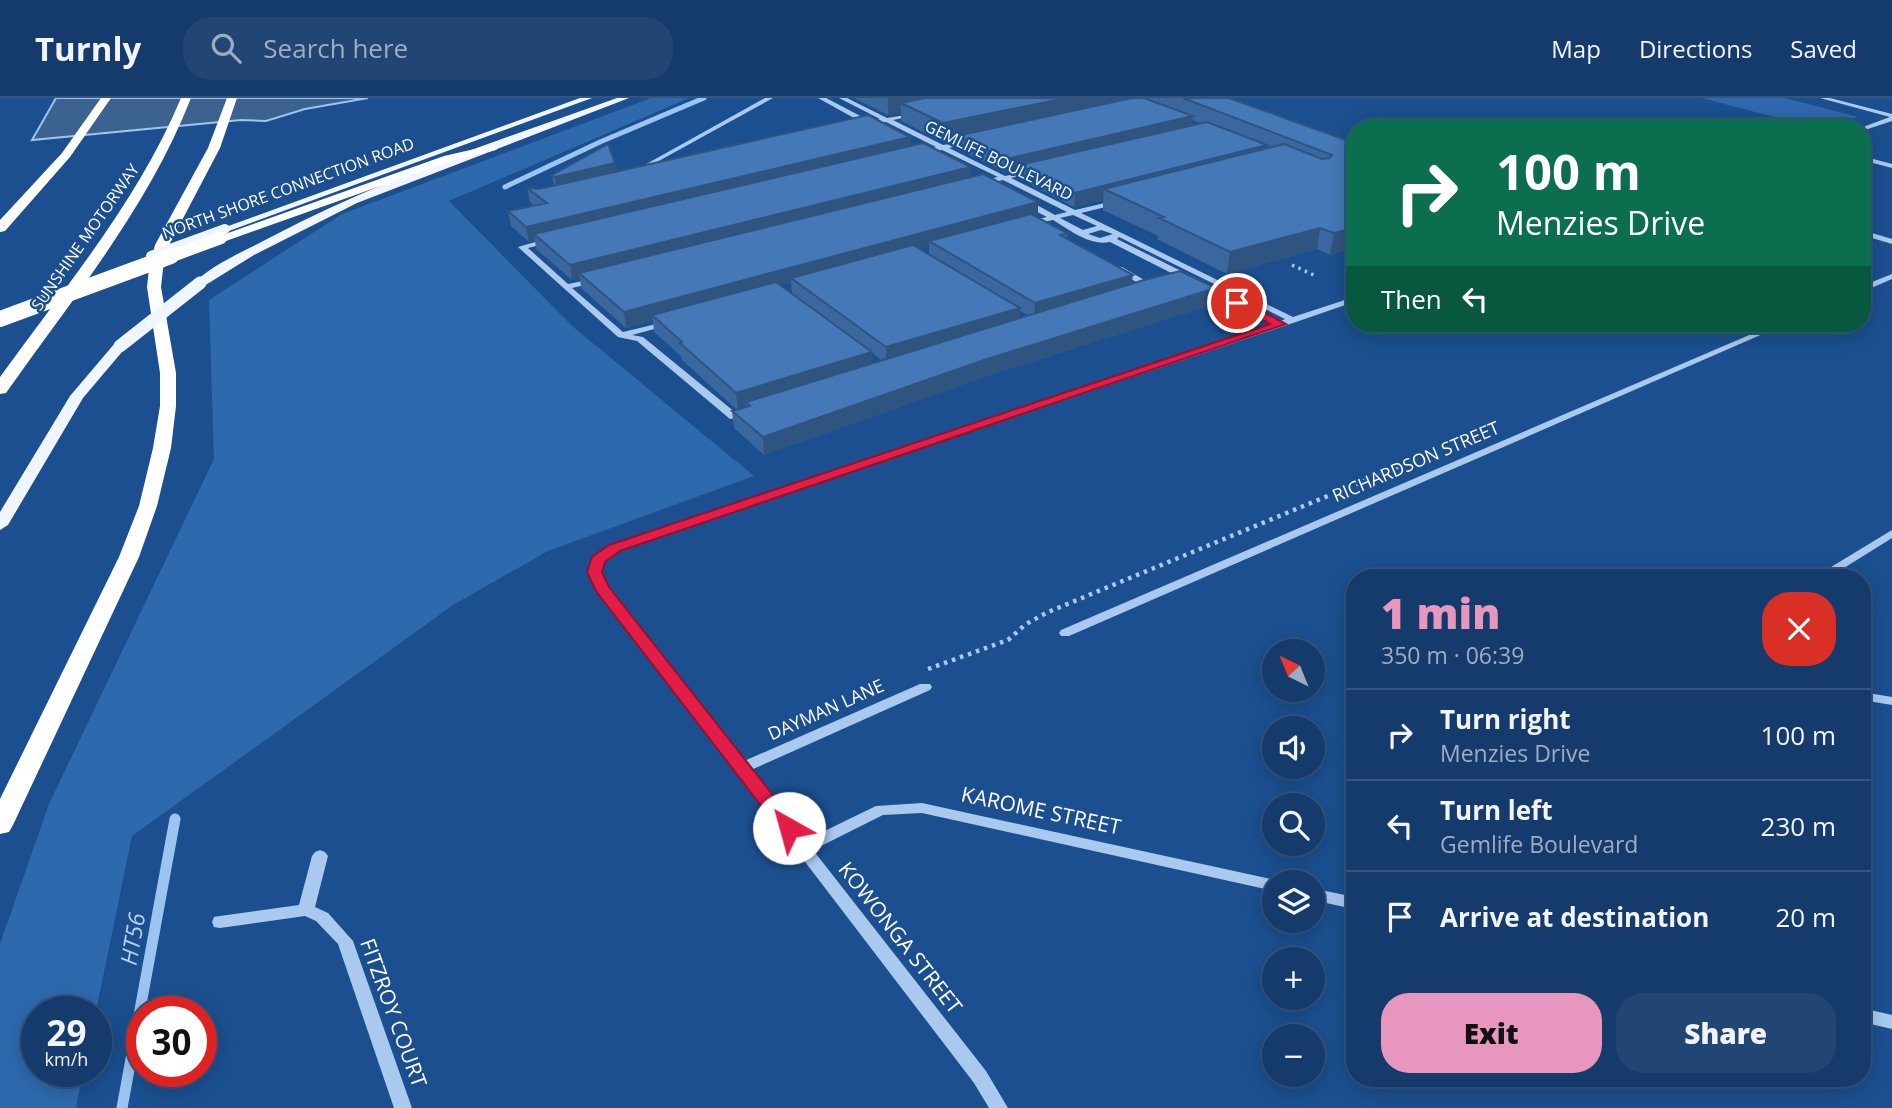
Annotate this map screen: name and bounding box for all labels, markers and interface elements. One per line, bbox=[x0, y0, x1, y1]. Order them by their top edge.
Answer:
search box bbox=[183, 17, 673, 80]
text: Turnly bbox=[35, 26, 141, 71]
icon: search bbox=[207, 29, 245, 67]
text: Search here bbox=[263, 30, 408, 66]
text: Map bbox=[1551, 32, 1601, 65]
text: Directions bbox=[1639, 32, 1752, 65]
text: Saved bbox=[1790, 32, 1857, 65]
street label: GEMLIFE BOULEVARD bbox=[921, 115, 1077, 205]
street label: NORTH SHORE CONNECTION ROAD bbox=[159, 132, 417, 244]
text: 100 m bbox=[1496, 138, 1641, 204]
icon: right bbox=[1381, 147, 1472, 238]
street label: SUNSHINE MOTORWAY bbox=[26, 159, 144, 315]
text: Menzies Drive bbox=[1496, 201, 1705, 244]
pin bbox=[1207, 273, 1267, 333]
icon: left bbox=[1456, 280, 1494, 318]
text: Then bbox=[1381, 281, 1442, 317]
icon: arrive bbox=[1218, 284, 1256, 322]
street label: RICHARDSON STREET bbox=[1328, 415, 1503, 507]
text: 1 min bbox=[1381, 584, 1500, 641]
button: close bbox=[1762, 592, 1836, 666]
north arrow bbox=[1262, 639, 1325, 702]
map controls bbox=[1262, 639, 1325, 1087]
text: 350 m · 06:39 bbox=[1381, 639, 1524, 671]
street label: DAYMAN LANE bbox=[764, 673, 887, 745]
text: Turn right bbox=[1440, 701, 1571, 737]
button: sound bbox=[1262, 716, 1325, 779]
icon: right bbox=[1381, 716, 1419, 754]
text: 100 m bbox=[1761, 717, 1836, 753]
text: Menzies Drive bbox=[1440, 737, 1590, 769]
street label: KAROME STREET bbox=[959, 779, 1124, 841]
position arrow bbox=[752, 791, 826, 865]
text: Turn left bbox=[1440, 792, 1552, 828]
button: search bbox=[1262, 793, 1325, 856]
icon: left bbox=[1381, 807, 1419, 845]
text: 230 m bbox=[1761, 808, 1836, 844]
text: Gemlife Boulevard bbox=[1440, 828, 1638, 860]
street label: KOWONGA STREET bbox=[833, 856, 969, 1019]
button: layers bbox=[1262, 870, 1325, 933]
icon: arrive bbox=[1381, 898, 1419, 936]
text: Arrive at destination bbox=[1440, 899, 1709, 935]
text: 20 m bbox=[1775, 899, 1836, 935]
water label: HT56 bbox=[112, 910, 152, 967]
street label: FITZROY COURT bbox=[354, 934, 434, 1091]
button: + bbox=[1262, 947, 1325, 1010]
button: Exit bbox=[1381, 993, 1602, 1073]
button: Share bbox=[1616, 993, 1836, 1073]
speed limit sign: 30 bbox=[126, 996, 217, 1087]
text: 29 bbox=[46, 1009, 87, 1056]
button: − bbox=[1262, 1024, 1325, 1087]
text: km/h bbox=[45, 1047, 88, 1071]

